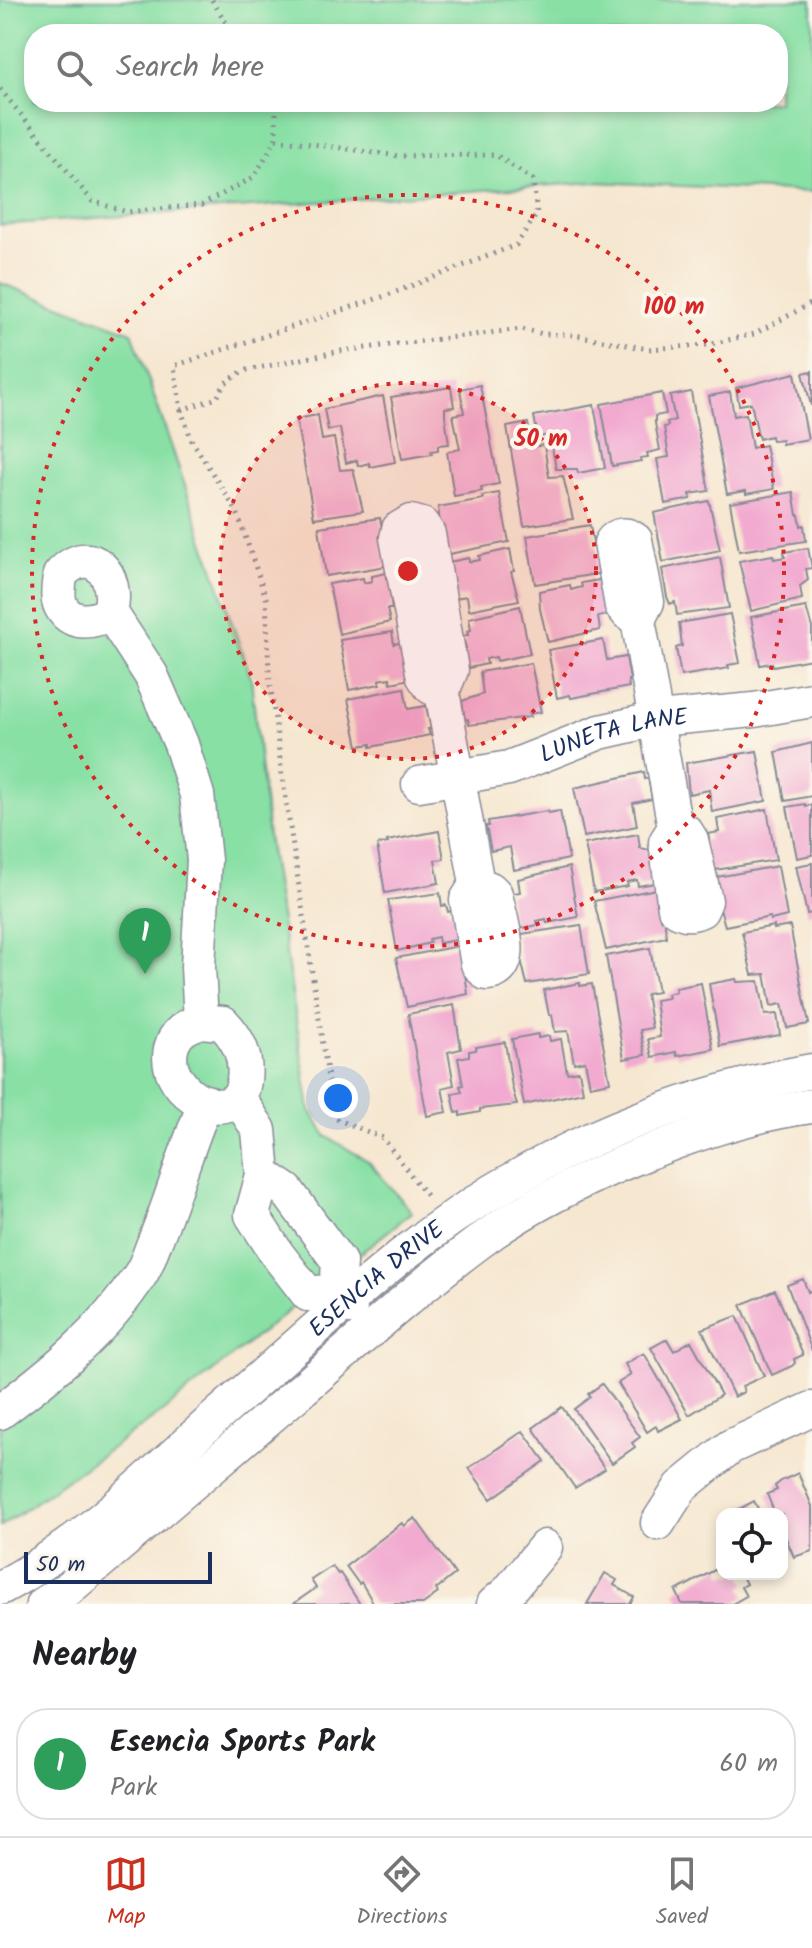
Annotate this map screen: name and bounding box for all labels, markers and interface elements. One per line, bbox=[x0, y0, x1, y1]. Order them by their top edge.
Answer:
search box bbox=[24, 24, 788, 112]
text: Search here bbox=[116, 44, 264, 92]
icon: search bbox=[52, 46, 96, 90]
text: 100 m bbox=[644, 288, 704, 327]
text: 50 m bbox=[513, 420, 568, 459]
centre of rings bbox=[394, 557, 422, 585]
street label: LUNETA LANE bbox=[534, 698, 690, 775]
pin: 1 bbox=[119, 908, 171, 974]
your location bbox=[318, 1078, 358, 1118]
street label: ESENCIA DRIVE bbox=[300, 1211, 454, 1348]
map controls bbox=[716, 1508, 788, 1580]
button: locate bbox=[716, 1508, 788, 1580]
scale bar bbox=[24, 1548, 212, 1584]
text: 50 m bbox=[36, 1548, 85, 1583]
text: Nearby bbox=[32, 1629, 137, 1683]
text: Esencia Sports Park bbox=[110, 1719, 375, 1767]
text: 1 bbox=[56, 1743, 64, 1785]
text: 60 m bbox=[719, 1743, 778, 1785]
text: Park bbox=[110, 1767, 157, 1809]
tab: Map bbox=[104, 1852, 148, 1935]
tab: Directions bbox=[356, 1852, 448, 1935]
tab: Saved bbox=[656, 1852, 708, 1935]

